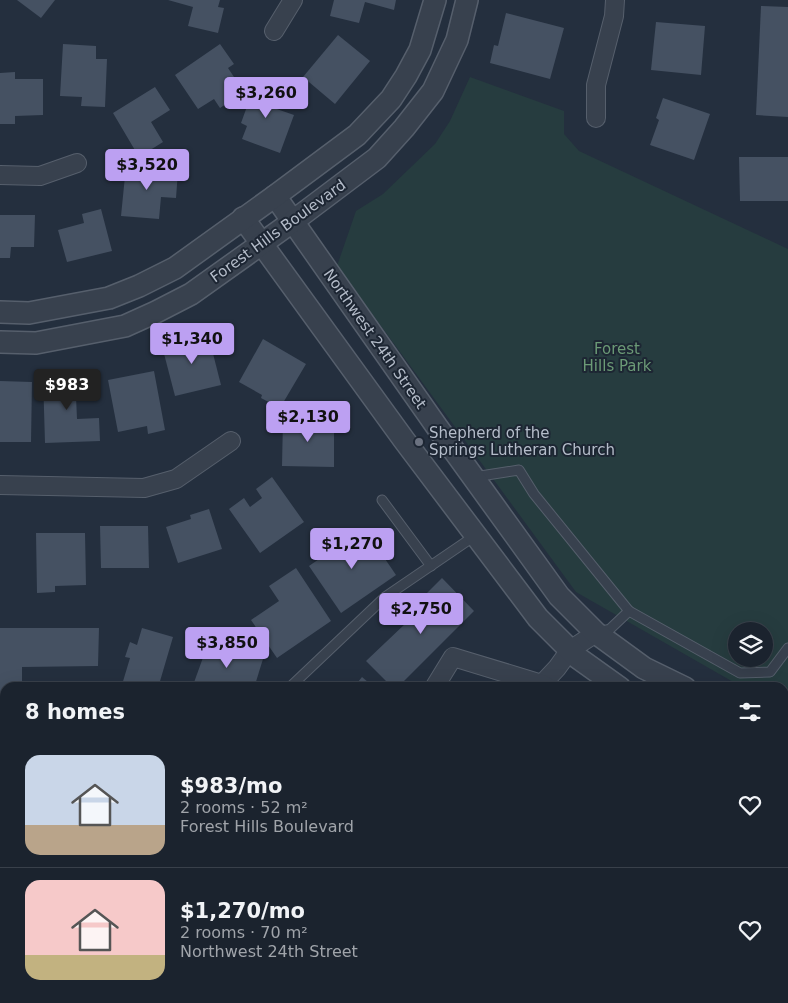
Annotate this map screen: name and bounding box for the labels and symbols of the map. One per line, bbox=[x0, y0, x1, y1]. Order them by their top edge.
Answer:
pin: $3,260 bbox=[225, 76, 307, 119]
pin: $3,520 bbox=[106, 148, 188, 191]
street label: Forest Hills Boulevard bbox=[207, 176, 349, 286]
street label: Northwest 24th Street bbox=[320, 266, 430, 413]
pin: $1,340 bbox=[151, 322, 233, 365]
park label: Forest Hills Park bbox=[583, 340, 652, 375]
pin: $983 bbox=[37, 368, 97, 411]
pin: $2,130 bbox=[267, 400, 349, 443]
place label: Shepherd of the Springs Lutheran Church bbox=[429, 424, 615, 459]
marker: Shepherd of the Springs Lutheran Church bbox=[413, 436, 425, 448]
pin: $1,270 bbox=[311, 528, 393, 570]
pin: $2,750 bbox=[380, 592, 462, 635]
pin: $3,850 bbox=[186, 626, 268, 669]

